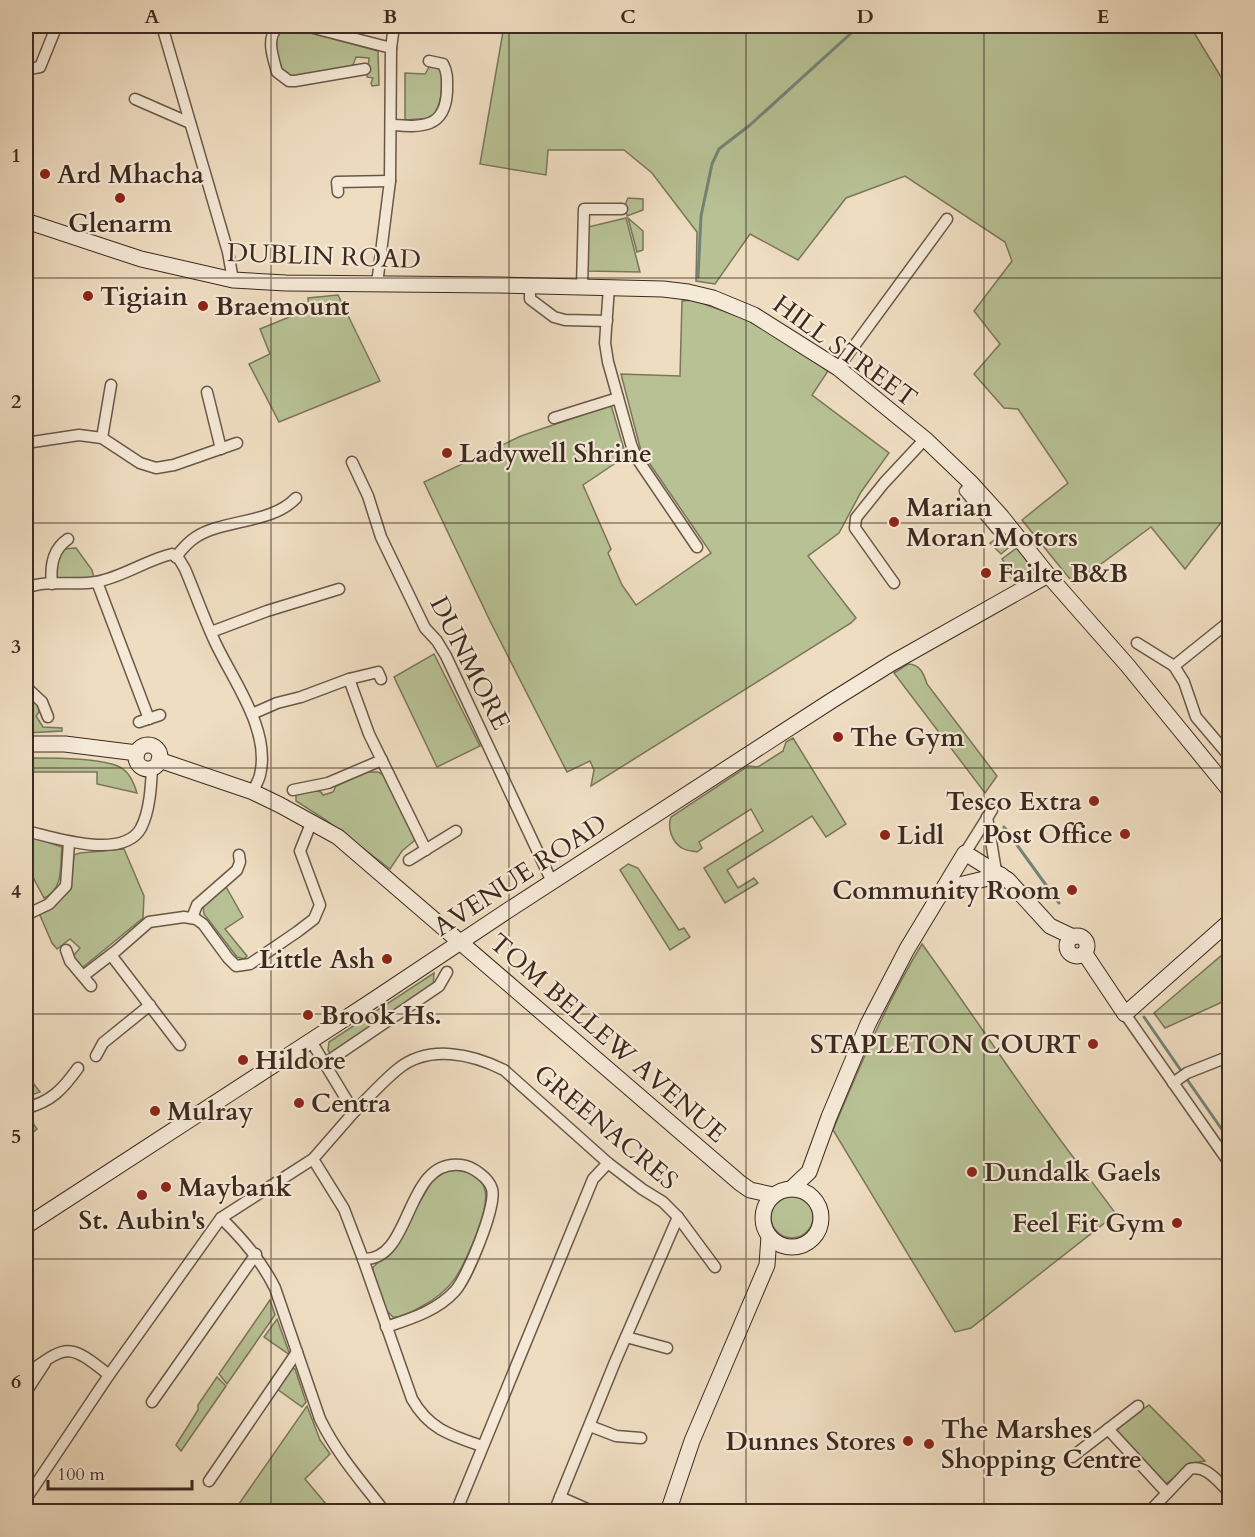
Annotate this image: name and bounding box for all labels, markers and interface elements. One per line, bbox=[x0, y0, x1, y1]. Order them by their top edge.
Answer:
text: A bbox=[144, 3, 160, 30]
text: B bbox=[383, 3, 397, 30]
text: C bbox=[620, 3, 636, 30]
text: D bbox=[856, 3, 874, 30]
text: E bbox=[1097, 3, 1109, 30]
text: 1 bbox=[11, 142, 21, 169]
place label: Ard Mhacha bbox=[57, 157, 204, 192]
marker: Ard Mhacha bbox=[38, 167, 52, 181]
marker: Glenarm bbox=[113, 191, 127, 205]
place label: Glenarm bbox=[68, 206, 172, 241]
street label: DUBLIN ROAD bbox=[226, 235, 422, 277]
place label: Tigiain bbox=[100, 279, 188, 314]
street label: HILL STREET bbox=[766, 287, 924, 415]
marker: Tigiain bbox=[81, 289, 95, 303]
place label: Braemount bbox=[215, 289, 349, 324]
marker: Braemount bbox=[196, 299, 210, 313]
text: 2 bbox=[11, 388, 21, 415]
place label: Ladywell Shrine bbox=[459, 436, 652, 471]
marker: Ladywell Shrine bbox=[440, 446, 454, 460]
place label: Marian Moran Motors bbox=[906, 490, 1078, 555]
marker: Marian Moran Motors bbox=[887, 515, 901, 529]
place label: Failte B&B bbox=[998, 556, 1128, 591]
marker: Failte B&B bbox=[979, 566, 993, 580]
street label: DUNMORE bbox=[421, 590, 519, 736]
text: 3 bbox=[11, 633, 21, 660]
place label: The Gym bbox=[850, 720, 965, 755]
marker: The Gym bbox=[831, 730, 845, 744]
place label: Tesco Extra bbox=[946, 784, 1082, 819]
marker: Tesco Extra bbox=[1087, 794, 1101, 808]
street label: AVENUE ROAD bbox=[427, 806, 613, 944]
place label: Post Office bbox=[983, 817, 1113, 852]
place label: Lidl bbox=[897, 818, 945, 853]
marker: Post Office bbox=[1118, 827, 1132, 841]
marker: Lidl bbox=[878, 828, 892, 842]
place label: Community Room bbox=[832, 873, 1060, 908]
text: 4 bbox=[11, 878, 21, 905]
marker: Community Room bbox=[1065, 883, 1079, 897]
street label: TOM BELLEW AVENUE bbox=[482, 925, 734, 1151]
place label: Little Ash bbox=[259, 942, 375, 977]
marker: Little Ash bbox=[380, 952, 394, 966]
place label: Brook Hs. bbox=[320, 998, 442, 1033]
marker: Brook Hs. bbox=[301, 1008, 315, 1022]
place label: STAPLETON COURT bbox=[810, 1027, 1081, 1062]
marker: STAPLETON COURT bbox=[1086, 1037, 1100, 1051]
place label: Hildore bbox=[255, 1043, 346, 1078]
marker: Hildore bbox=[236, 1053, 250, 1067]
street label: GREENACRES bbox=[526, 1056, 686, 1198]
place label: Centra bbox=[311, 1086, 391, 1121]
place label: Mulray bbox=[167, 1094, 253, 1129]
marker: Centra bbox=[292, 1096, 306, 1110]
marker: Mulray bbox=[148, 1104, 162, 1118]
text: 5 bbox=[11, 1123, 21, 1150]
place label: Dundalk Gaels bbox=[984, 1155, 1161, 1190]
marker: Dundalk Gaels bbox=[965, 1165, 979, 1179]
place label: Maybank bbox=[178, 1170, 292, 1205]
marker: Maybank bbox=[159, 1180, 173, 1194]
marker: St. Aubin's bbox=[135, 1188, 149, 1202]
place label: St. Aubin's bbox=[79, 1203, 205, 1238]
place label: Feel Fit Gym bbox=[1012, 1206, 1165, 1241]
marker: Feel Fit Gym bbox=[1170, 1216, 1184, 1230]
text: 6 bbox=[11, 1368, 21, 1395]
place label: The Marshes Shopping Centre bbox=[941, 1412, 1142, 1477]
place label: Dunnes Stores bbox=[725, 1424, 896, 1459]
marker: Dunnes Stores bbox=[901, 1434, 915, 1448]
marker: The Marshes Shopping Centre bbox=[922, 1437, 936, 1451]
scale bar bbox=[48, 1453, 192, 1491]
text: 100 m bbox=[57, 1462, 105, 1487]

